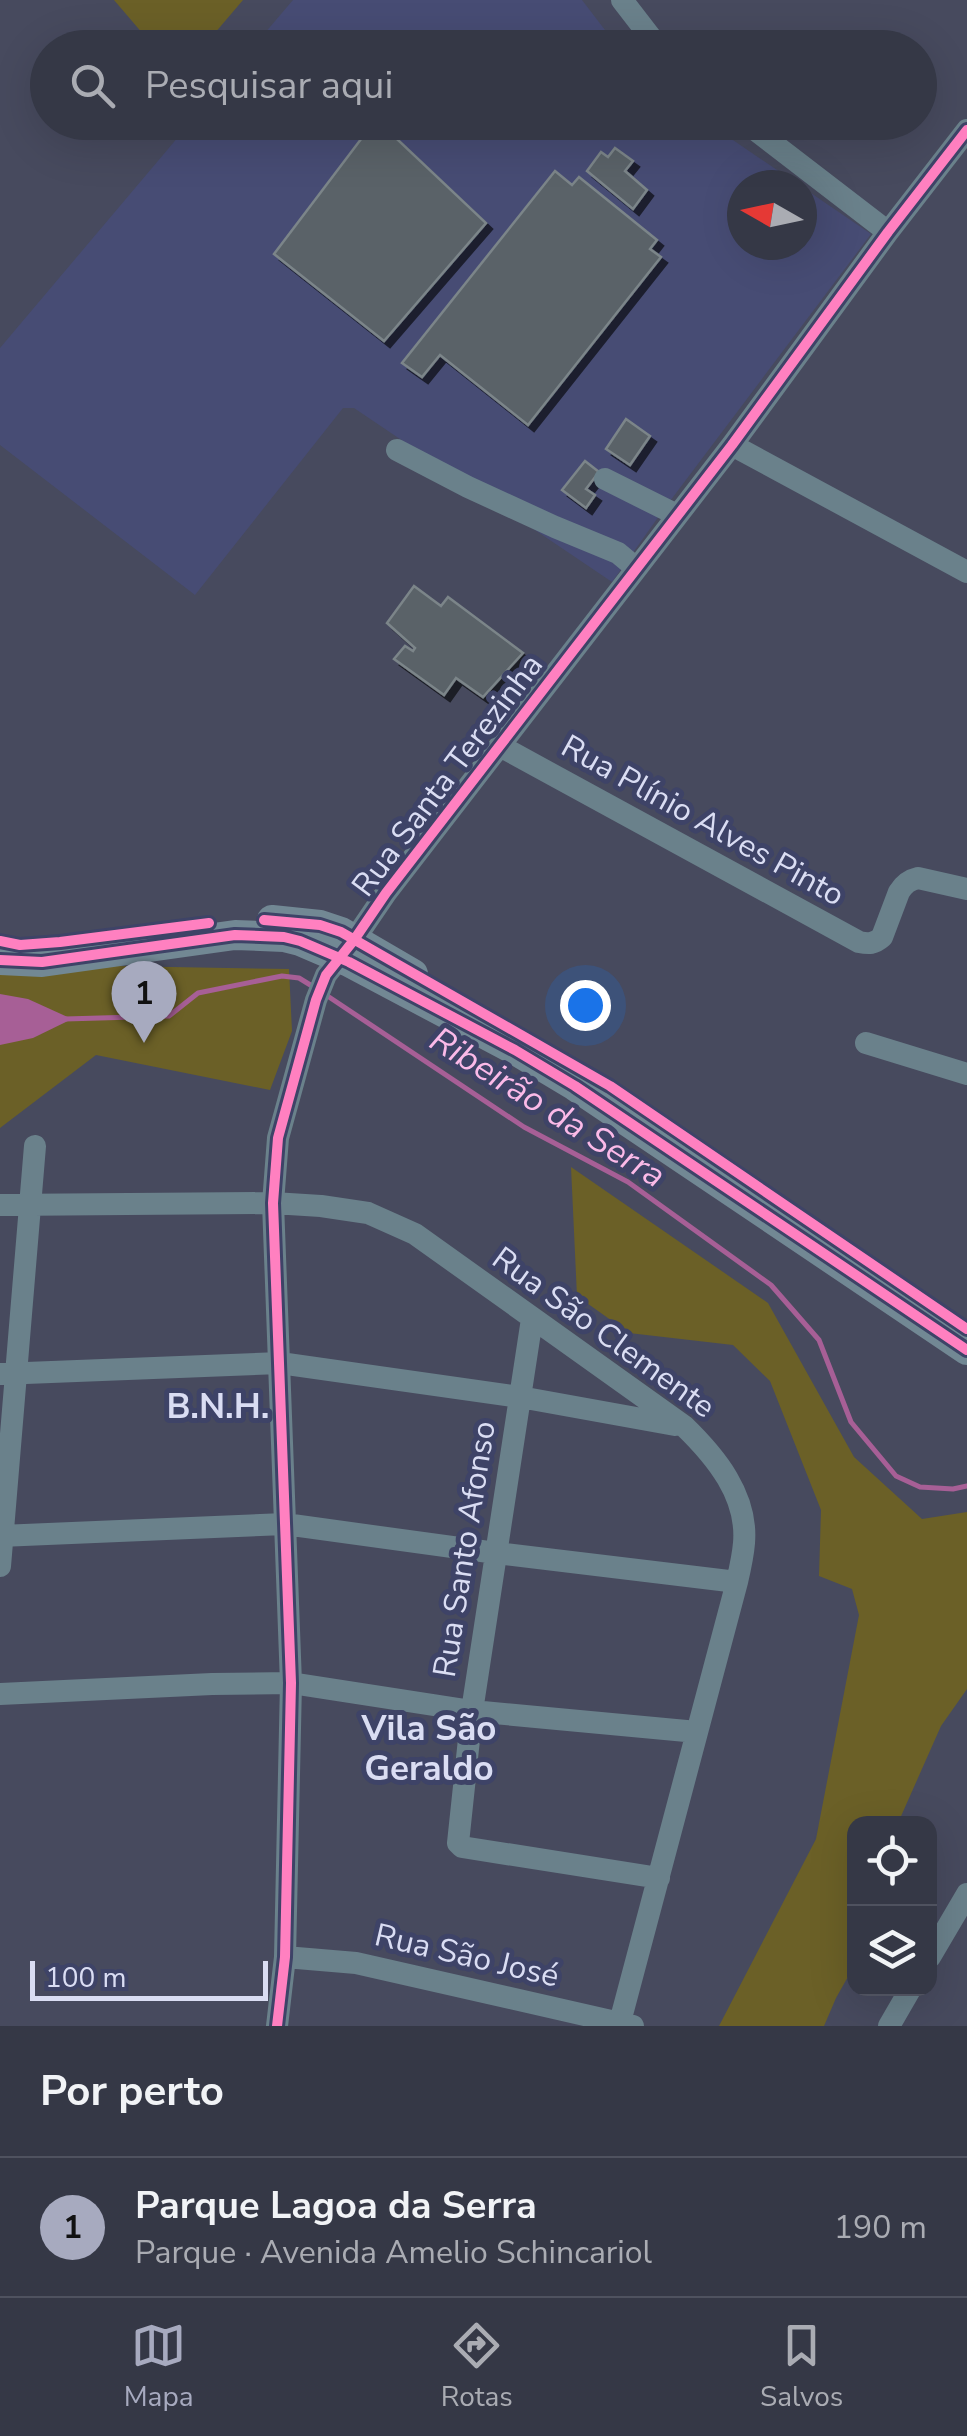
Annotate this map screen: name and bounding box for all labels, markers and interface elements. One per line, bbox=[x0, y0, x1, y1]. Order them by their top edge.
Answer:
search box bbox=[30, 30, 937, 140]
icon: search bbox=[65, 58, 120, 113]
text: Pesquisar aqui bbox=[145, 60, 393, 111]
north arrow bbox=[727, 170, 817, 260]
street label: Rua Santa Terezinha bbox=[342, 645, 553, 905]
street label: Rua Plínio Alves Pinto bbox=[554, 725, 852, 916]
pin: 1 bbox=[112, 960, 176, 1043]
your location bbox=[560, 980, 611, 1031]
water label: Ribeirão da Serra bbox=[421, 1016, 674, 1199]
street label: Rua São Clemente bbox=[484, 1237, 724, 1428]
district label: B.N.H. bbox=[166, 1383, 270, 1430]
street label: Rua Santo Afonso bbox=[423, 1418, 506, 1680]
district label: Vila São Geraldo bbox=[360, 1705, 497, 1792]
map controls bbox=[847, 1816, 937, 1996]
button: locate bbox=[847, 1816, 937, 1906]
button: layers bbox=[847, 1906, 937, 1996]
street label: Rua São José bbox=[371, 1913, 563, 1998]
scale bar bbox=[30, 1956, 268, 2000]
text: 100 m bbox=[45, 1959, 127, 1997]
text: Por perto bbox=[40, 2063, 224, 2120]
text: Parque Lagoa da Serra bbox=[135, 2180, 537, 2231]
text: 1 bbox=[63, 2206, 82, 2249]
text: 190 m bbox=[834, 2206, 927, 2249]
text: Parque · Avenida Amelio Schincariol bbox=[135, 2231, 652, 2274]
tab: Mapa bbox=[124, 2318, 194, 2416]
tab: Rotas bbox=[441, 2318, 513, 2416]
tab: Salvos bbox=[760, 2318, 843, 2416]

